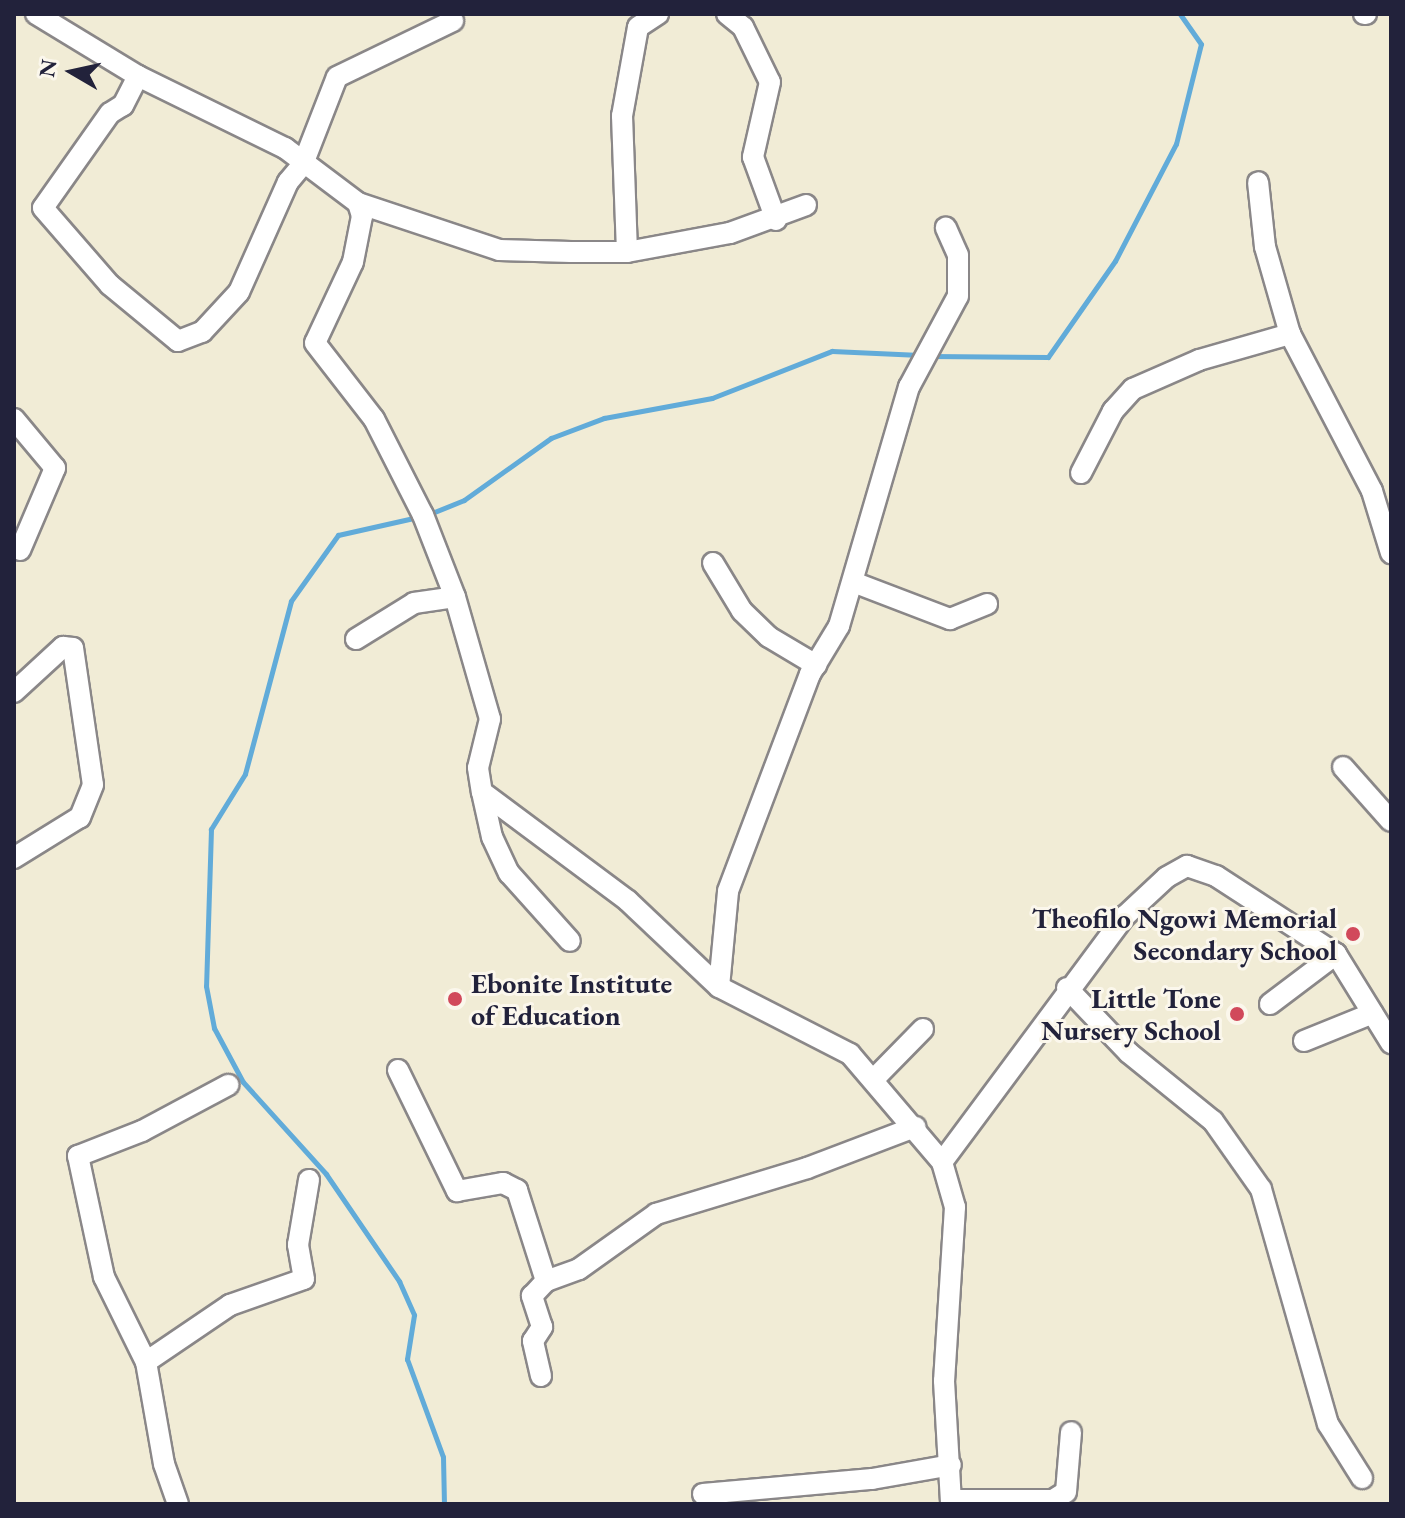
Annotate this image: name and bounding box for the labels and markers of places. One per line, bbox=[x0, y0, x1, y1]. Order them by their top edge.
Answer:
place label: Theofilo Ngowi Memorial Secondary School bbox=[1032, 901, 1337, 967]
marker: Theofilo Ngowi Memorial Secondary School bbox=[1344, 925, 1362, 943]
place label: Ebonite Institute of Education bbox=[471, 966, 672, 1032]
place label: Little Tone Nursery School bbox=[1041, 981, 1221, 1047]
marker: Ebonite Institute of Education bbox=[446, 990, 464, 1008]
marker: Little Tone Nursery School bbox=[1228, 1005, 1246, 1023]

